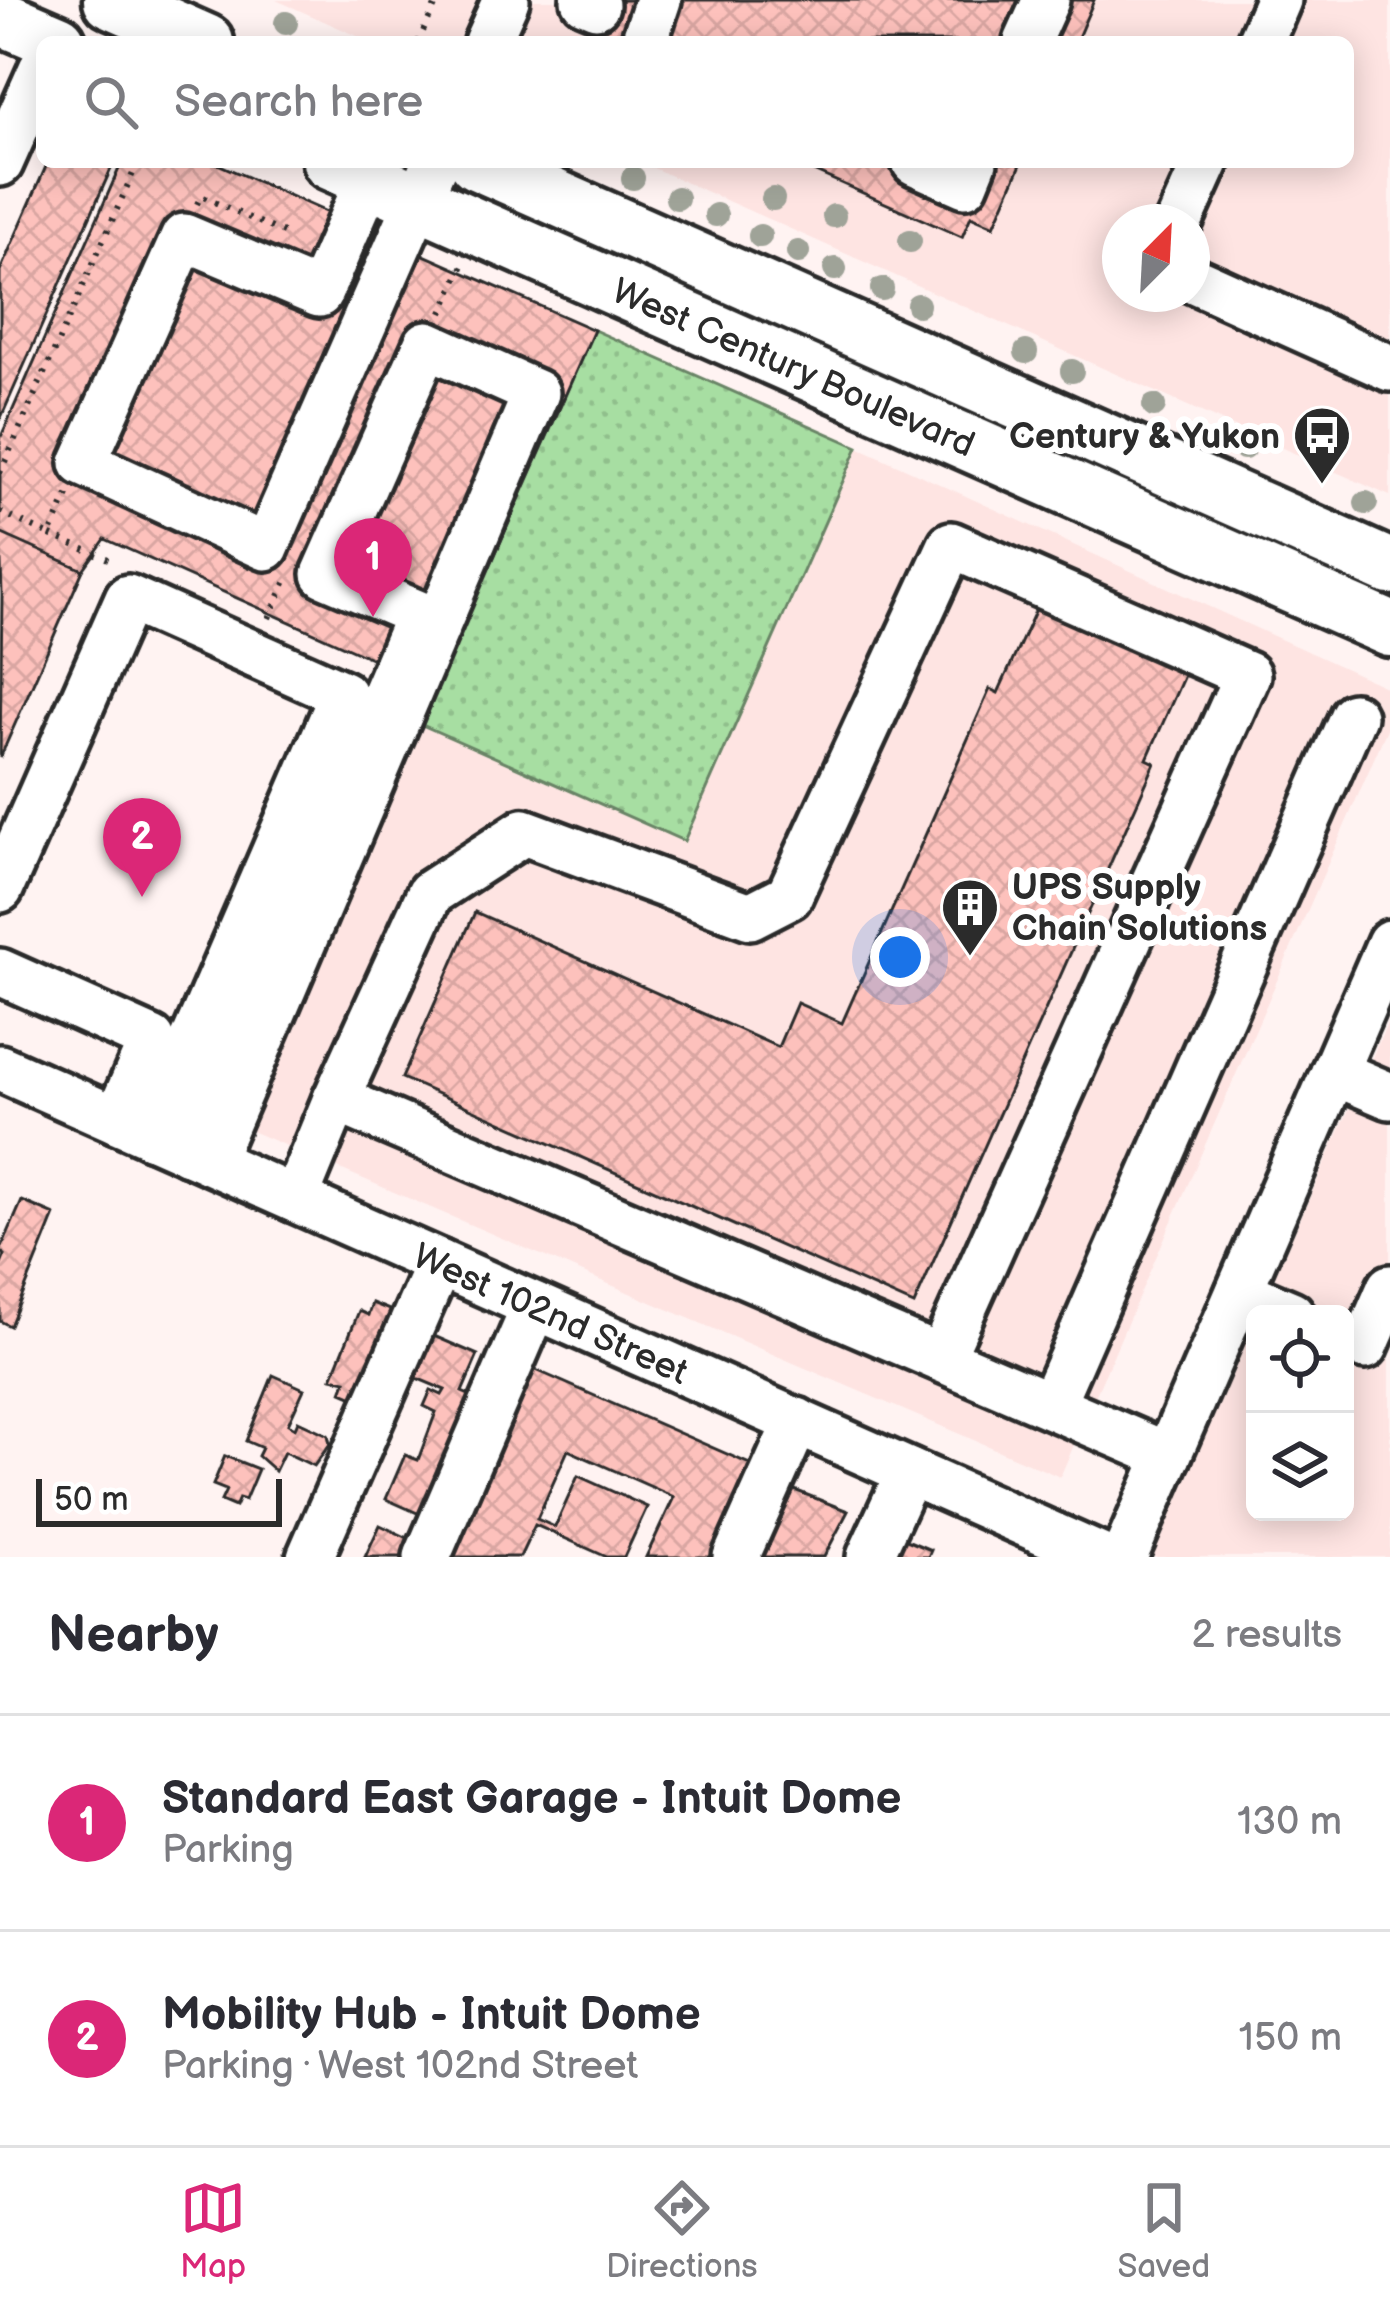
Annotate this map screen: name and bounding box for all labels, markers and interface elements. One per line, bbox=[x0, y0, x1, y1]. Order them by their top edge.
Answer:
search box bbox=[36, 36, 1354, 168]
icon: search bbox=[78, 69, 144, 135]
text: Search here bbox=[174, 75, 423, 130]
north arrow bbox=[1102, 204, 1210, 312]
street label: West Century Boulevard bbox=[605, 270, 981, 467]
bus stop icon: Century & Yukon bbox=[1291, 404, 1353, 486]
place label: Century & Yukon bbox=[1009, 416, 1280, 459]
pin: 1 bbox=[334, 518, 412, 617]
pin: 2 bbox=[103, 798, 181, 897]
place label: UPS Supply Chain Solutions bbox=[1012, 867, 1267, 951]
building icon: UPS Supply Chain Solutions bbox=[939, 876, 1001, 958]
your location bbox=[870, 927, 930, 987]
street label: West 102nd Street bbox=[406, 1235, 694, 1395]
map controls bbox=[1246, 1305, 1354, 1521]
button: locate bbox=[1246, 1305, 1354, 1413]
button: layers bbox=[1246, 1413, 1354, 1521]
scale bar bbox=[36, 1473, 282, 1526]
text: 50 m bbox=[54, 1480, 129, 1520]
text: Nearby bbox=[48, 1605, 219, 1666]
text: 2 results bbox=[1191, 1612, 1342, 1659]
text: Standard East Garage - Intuit Dome bbox=[162, 1772, 902, 1827]
text: 1 bbox=[79, 1799, 95, 1846]
text: 130 m bbox=[1237, 1799, 1342, 1846]
text: Parking bbox=[162, 1827, 294, 1874]
text: Mobility Hub - Intuit Dome bbox=[162, 1988, 701, 2043]
text: 2 bbox=[75, 2015, 99, 2062]
text: 150 m bbox=[1239, 2015, 1342, 2062]
text: Parking · West 102nd Street bbox=[162, 2043, 638, 2090]
tab: Map bbox=[180, 2175, 246, 2287]
tab: Directions bbox=[606, 2175, 758, 2287]
tab: Saved bbox=[1117, 2175, 1210, 2287]

